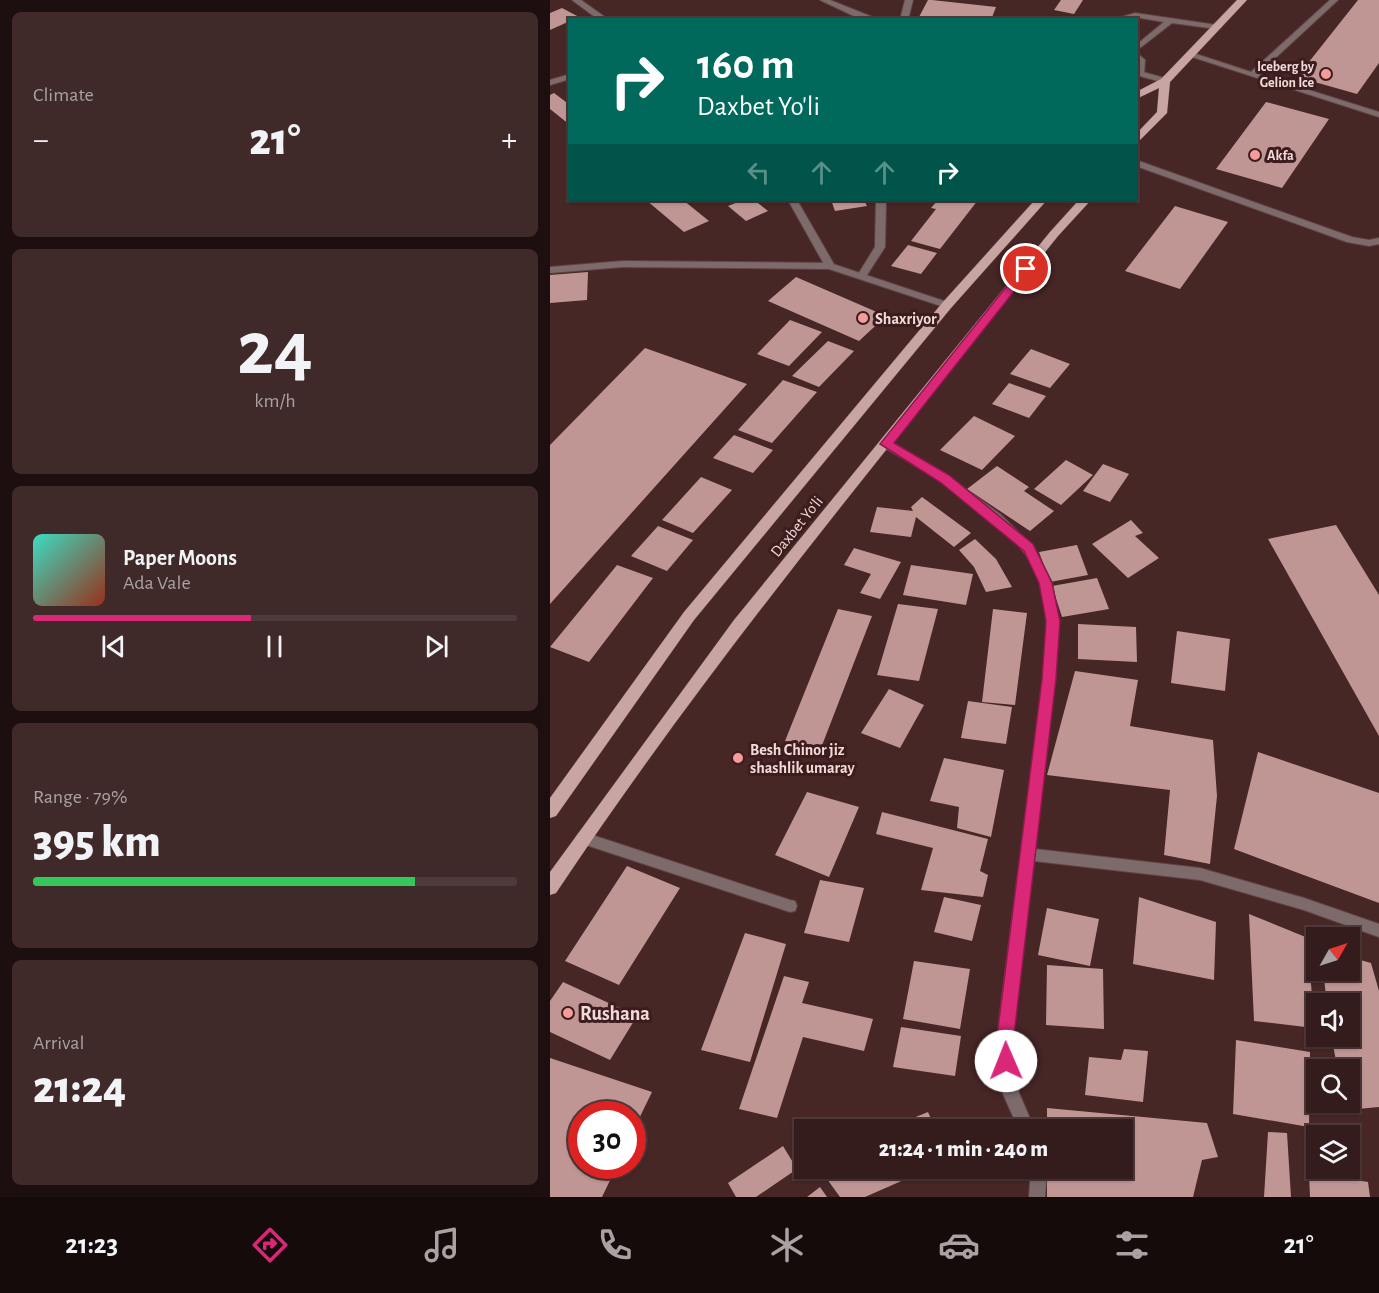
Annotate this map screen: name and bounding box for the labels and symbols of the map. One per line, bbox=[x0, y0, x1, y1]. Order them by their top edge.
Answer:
place label: Iceberg by Gelion Ice bbox=[1257, 60, 1315, 90]
marker: Iceberg by Gelion Ice bbox=[1319, 67, 1333, 81]
marker: Akfa bbox=[1248, 148, 1262, 162]
place label: Akfa bbox=[1267, 149, 1294, 163]
pin bbox=[1000, 243, 1051, 294]
marker: Shaxriyor bbox=[856, 311, 870, 325]
place label: Shaxriyor bbox=[875, 311, 937, 328]
street label: Daxbet Yo'li bbox=[768, 493, 826, 560]
place label: Besh Chinor jiz shashlik umaray bbox=[750, 742, 856, 777]
marker: Besh Chinor jiz shashlik umaray bbox=[731, 751, 745, 765]
north arrow bbox=[1306, 927, 1360, 981]
place label: Rushana bbox=[580, 1004, 650, 1024]
marker: Rushana bbox=[561, 1006, 575, 1020]
position arrow bbox=[974, 1029, 1038, 1093]
speed limit sign: 30 bbox=[568, 1101, 646, 1179]

